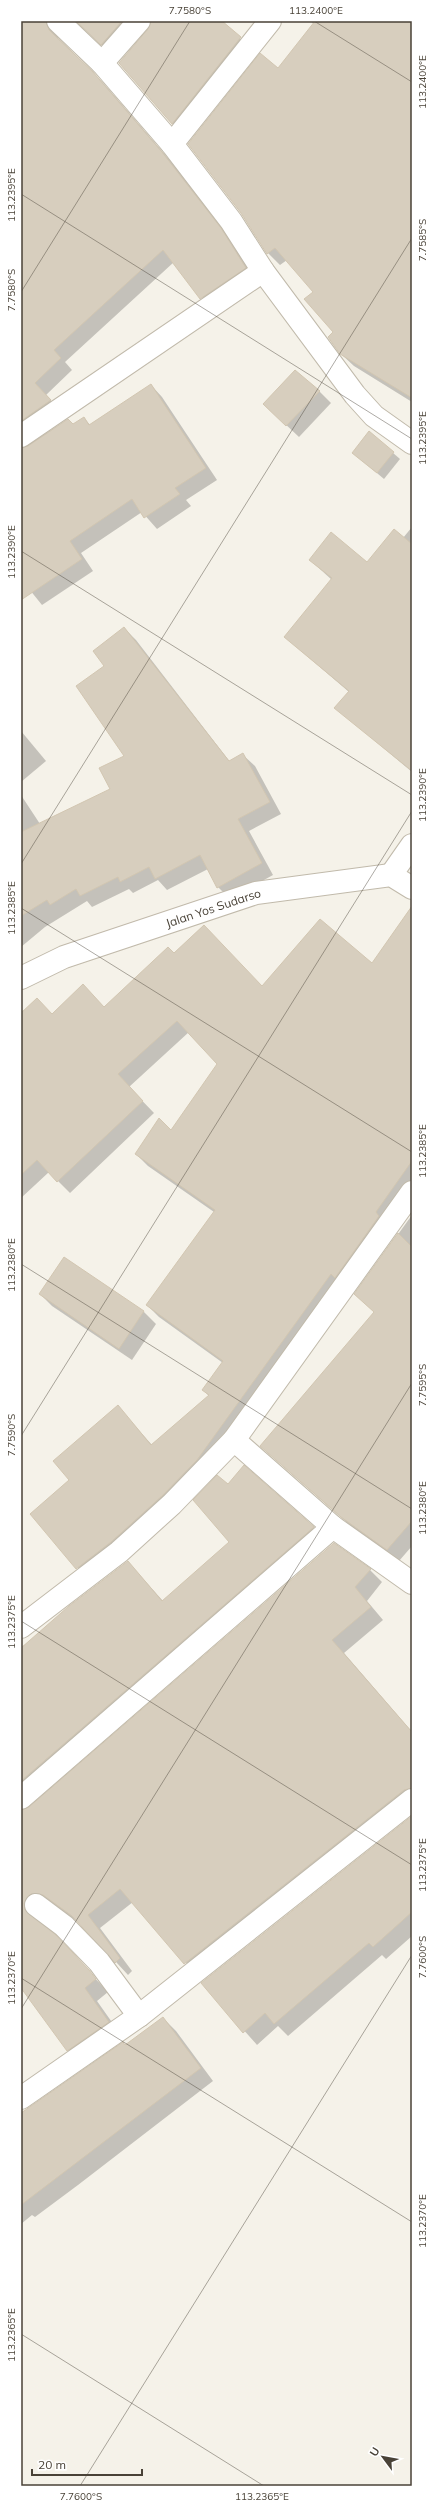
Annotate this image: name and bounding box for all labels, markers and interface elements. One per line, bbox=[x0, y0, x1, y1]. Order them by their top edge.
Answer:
text: 7.7580°S bbox=[169, 4, 211, 17]
text: 113.2400°E bbox=[289, 4, 343, 17]
text: 113.2400°E bbox=[416, 55, 429, 109]
text: 113.2395°E bbox=[5, 168, 18, 222]
text: 7.7585°S bbox=[416, 219, 429, 261]
text: 7.7580°S bbox=[5, 269, 18, 311]
text: 113.2395°E bbox=[416, 411, 429, 465]
text: 113.2390°E bbox=[5, 525, 18, 579]
text: 113.2390°E bbox=[416, 768, 429, 822]
text: 113.2385°E bbox=[5, 881, 18, 935]
street label: Jalan Yos Sudarso bbox=[163, 885, 262, 930]
text: 113.2385°E bbox=[416, 1124, 429, 1178]
text: 113.2380°E bbox=[5, 1238, 18, 1292]
text: 7.7595°S bbox=[416, 1364, 429, 1406]
text: 7.7590°S bbox=[5, 1414, 18, 1456]
text: 113.2380°E bbox=[416, 1481, 429, 1535]
text: 113.2375°E bbox=[5, 1595, 18, 1649]
text: 113.2375°E bbox=[416, 1838, 429, 1892]
text: 7.7600°S bbox=[416, 1936, 429, 1978]
text: 113.2370°E bbox=[5, 1951, 18, 2005]
text: 113.2370°E bbox=[416, 2194, 429, 2248]
text: 113.2365°E bbox=[5, 2308, 18, 2362]
north arrow bbox=[363, 2437, 403, 2477]
text: U bbox=[366, 2445, 383, 2459]
scale bar bbox=[32, 2451, 142, 2477]
text: 20 m bbox=[38, 2457, 66, 2472]
text: 7.7600°S bbox=[60, 2490, 102, 2503]
text: 113.2365°E bbox=[235, 2490, 289, 2503]

